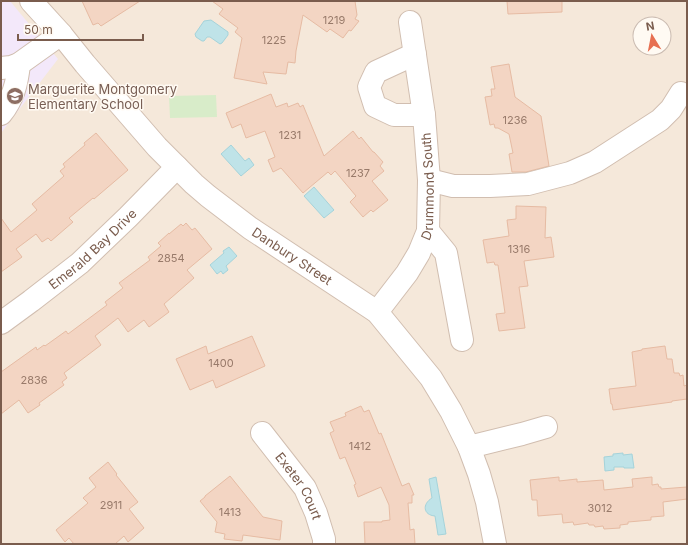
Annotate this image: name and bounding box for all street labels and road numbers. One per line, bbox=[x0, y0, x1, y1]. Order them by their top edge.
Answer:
street label: Drummond South bbox=[417, 132, 437, 242]
street label: Emerald Bay Drive bbox=[45, 205, 140, 292]
street label: Danbury Street bbox=[249, 224, 335, 288]
street label: Exeter Court bbox=[272, 449, 326, 521]

